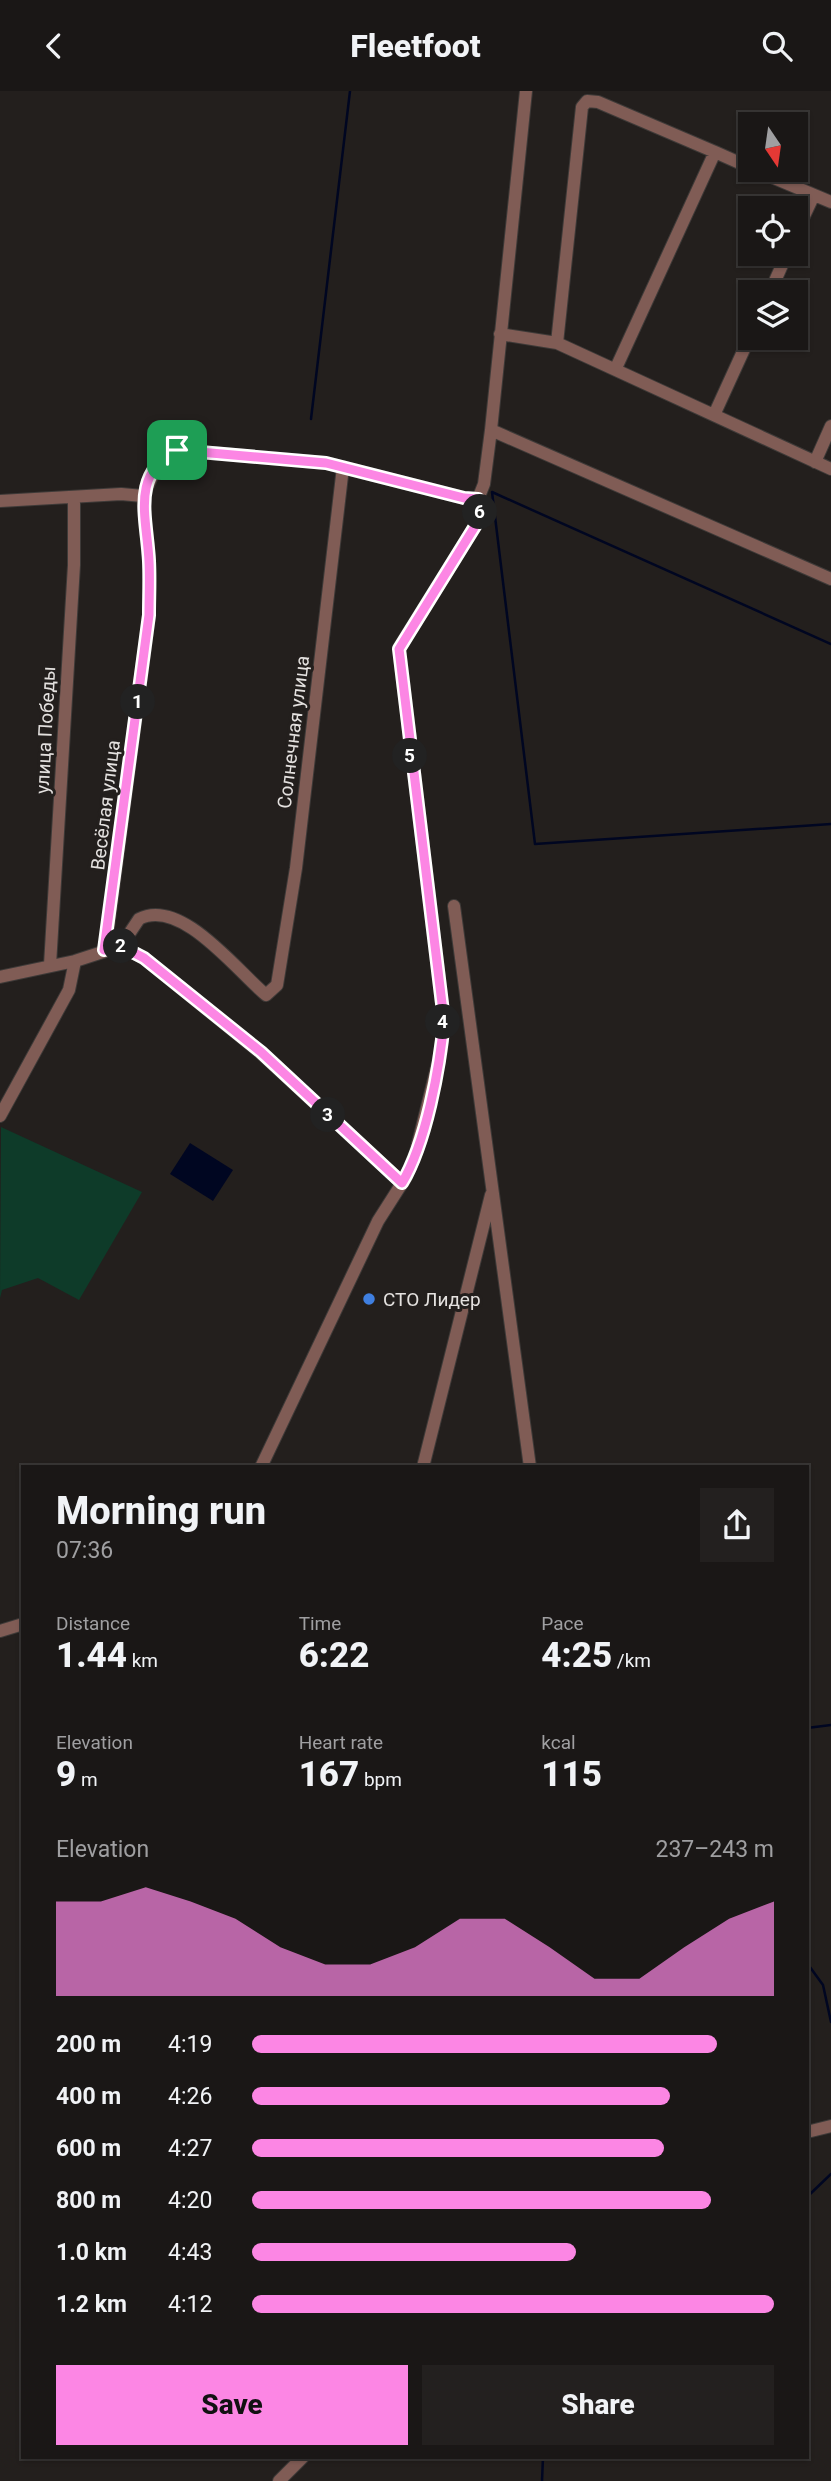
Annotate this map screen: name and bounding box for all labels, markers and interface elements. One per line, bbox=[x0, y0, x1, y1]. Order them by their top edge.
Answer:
icon: back bbox=[35, 27, 73, 65]
text: Fleetfoot bbox=[350, 27, 481, 65]
icon: search bbox=[758, 27, 796, 65]
north arrow bbox=[738, 112, 808, 182]
map controls bbox=[738, 112, 808, 350]
button: locate bbox=[738, 196, 808, 266]
button: layers bbox=[738, 280, 808, 350]
pin bbox=[147, 420, 207, 480]
icon: arrive bbox=[158, 431, 196, 469]
pin: 6 bbox=[462, 495, 498, 529]
text: 6 bbox=[474, 500, 485, 523]
street label: Солнечная улица bbox=[273, 654, 314, 810]
street label: улица Победы bbox=[31, 665, 60, 795]
pin: 1 bbox=[120, 685, 156, 719]
text: 1 bbox=[132, 690, 143, 713]
street label: Весёлая улица bbox=[86, 739, 125, 871]
pin: 5 bbox=[392, 739, 428, 773]
text: 5 bbox=[404, 744, 415, 767]
pin: 2 bbox=[104, 929, 138, 963]
text: 2 bbox=[115, 934, 126, 957]
pin: 4 bbox=[426, 1005, 460, 1039]
text: 4 bbox=[437, 1010, 448, 1033]
pin: 3 bbox=[310, 1097, 346, 1133]
text: 3 bbox=[322, 1103, 333, 1126]
place label: СТО Лидер bbox=[383, 1288, 481, 1311]
marker: СТО Лидер bbox=[361, 1291, 377, 1307]
button: share bbox=[700, 1488, 774, 1562]
text: Morning run bbox=[56, 1489, 266, 1533]
text: 07:36 bbox=[56, 1537, 113, 1564]
text: Distance bbox=[56, 1612, 130, 1635]
text: Time bbox=[299, 1612, 341, 1635]
text: Pace bbox=[541, 1612, 584, 1635]
text: 1.44 bbox=[56, 1635, 127, 1676]
text: 6:22 bbox=[299, 1635, 369, 1676]
text: 4:25 bbox=[541, 1635, 612, 1676]
text: km bbox=[127, 1649, 158, 1672]
text: /km bbox=[612, 1649, 651, 1672]
text: Elevation bbox=[56, 1731, 133, 1754]
text: Heart rate bbox=[299, 1731, 383, 1754]
text: kcal bbox=[541, 1731, 576, 1754]
text: 9 bbox=[56, 1754, 76, 1795]
text: 167 bbox=[299, 1754, 359, 1795]
text: 115 bbox=[541, 1754, 602, 1795]
text: m bbox=[76, 1768, 98, 1791]
text: bpm bbox=[359, 1768, 402, 1791]
text: Elevation bbox=[56, 1836, 149, 1863]
text: 237–243 m bbox=[655, 1836, 774, 1863]
text: 200 m bbox=[56, 2031, 121, 2058]
text: 4:19 bbox=[168, 2031, 212, 2058]
text: 400 m bbox=[56, 2083, 121, 2110]
text: 4:26 bbox=[168, 2083, 212, 2110]
text: 600 m bbox=[56, 2135, 121, 2162]
text: 4:27 bbox=[168, 2135, 212, 2162]
text: 800 m bbox=[56, 2187, 121, 2214]
text: 4:20 bbox=[168, 2187, 212, 2214]
text: 1.0 km bbox=[56, 2239, 127, 2266]
text: 4:43 bbox=[168, 2239, 212, 2266]
text: 1.2 km bbox=[56, 2291, 127, 2318]
text: 4:12 bbox=[168, 2291, 212, 2318]
button: Save bbox=[56, 2365, 408, 2445]
button: Share bbox=[422, 2365, 774, 2445]

